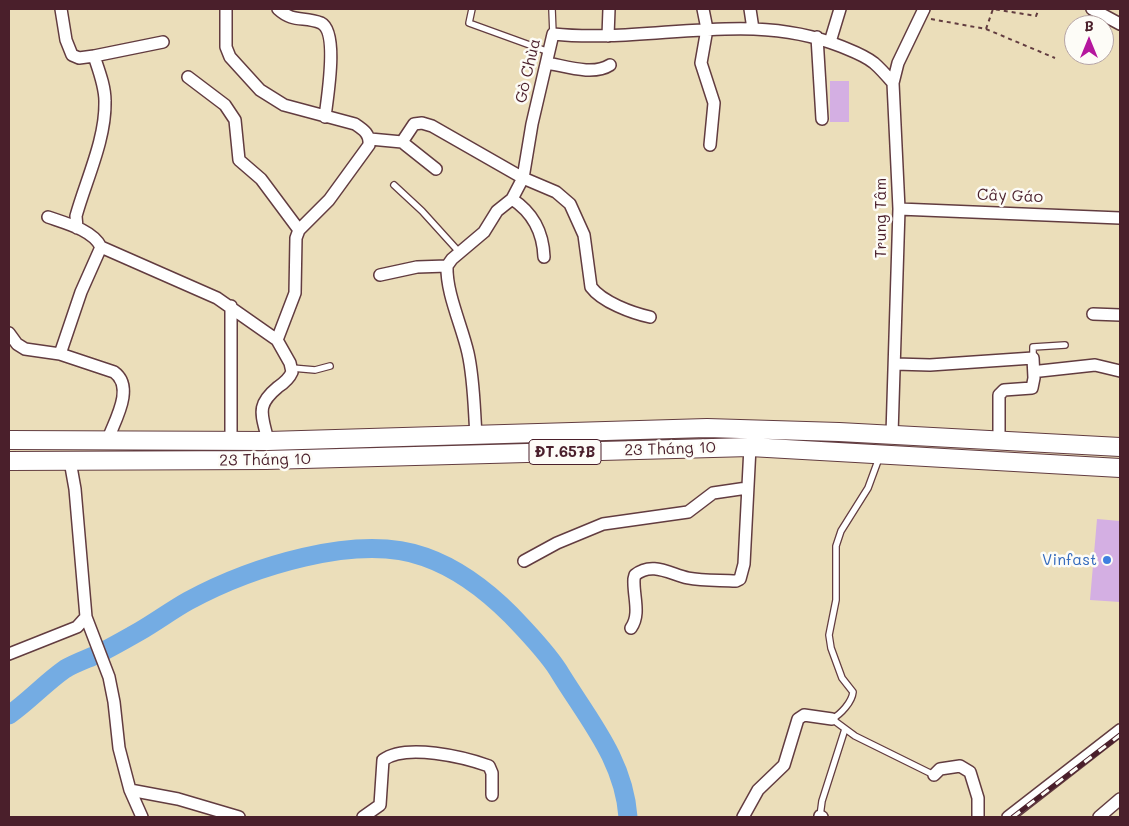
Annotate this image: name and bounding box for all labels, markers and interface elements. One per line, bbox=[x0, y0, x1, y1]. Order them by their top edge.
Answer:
north arrow bbox=[1064, 15, 1114, 65]
text: B bbox=[1084, 16, 1094, 35]
street label: Gò Chùa bbox=[511, 37, 545, 105]
street label: Trung Tâm bbox=[871, 178, 891, 258]
street label: Cây Gáo bbox=[977, 185, 1043, 207]
street label: 23 Tháng 10 bbox=[624, 438, 716, 460]
road number: ĐT.657B bbox=[529, 440, 601, 464]
street label: 23 Tháng 10 bbox=[219, 450, 311, 470]
place label: Vinfast bbox=[1042, 550, 1097, 570]
marker: Vinfast bbox=[1101, 554, 1113, 566]

